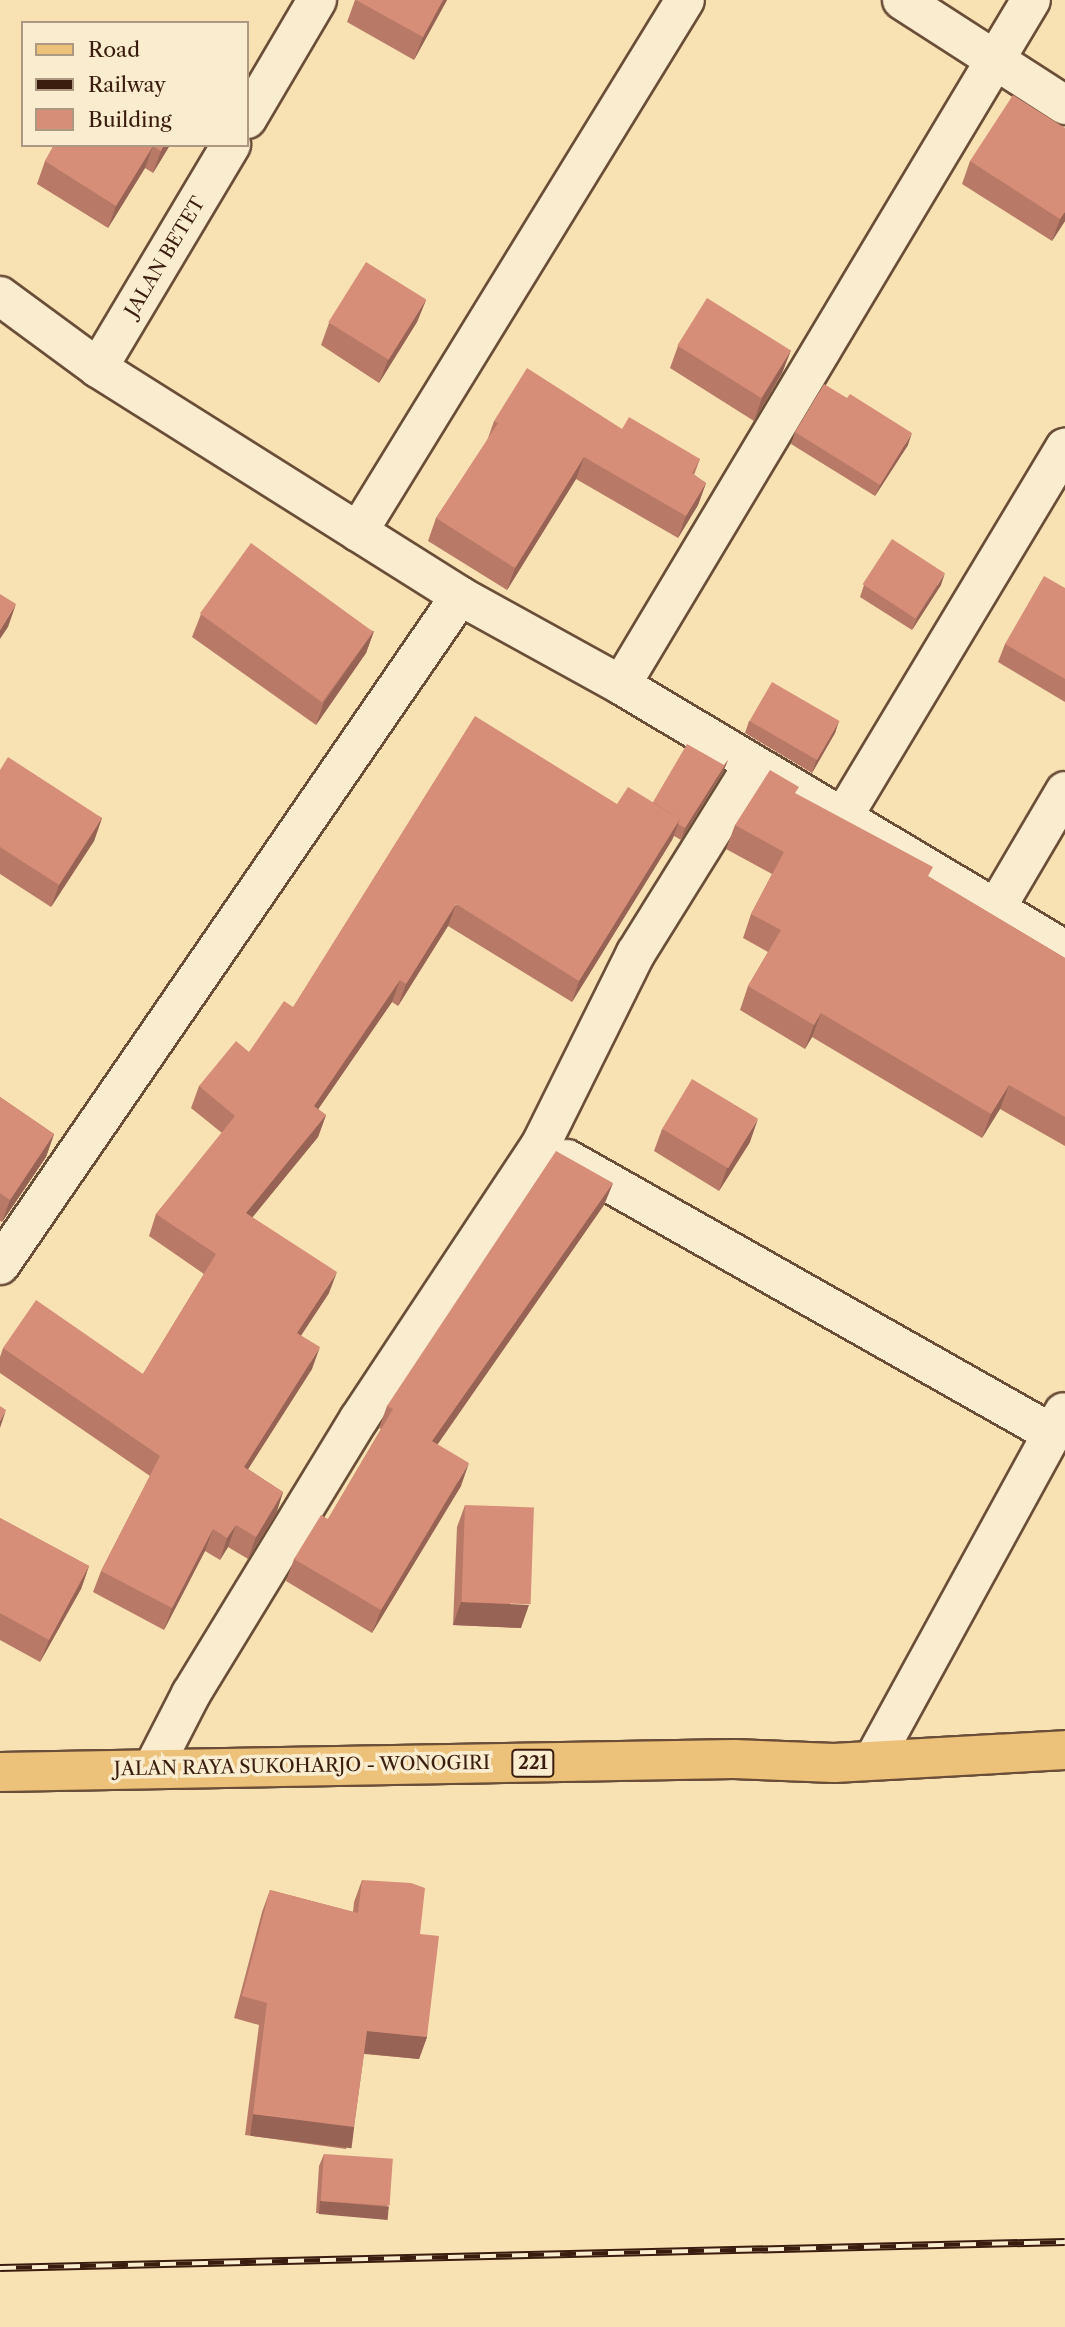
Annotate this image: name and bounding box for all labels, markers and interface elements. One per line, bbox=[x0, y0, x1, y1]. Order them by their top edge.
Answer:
legend bbox=[21, 21, 248, 147]
text: Road bbox=[88, 37, 140, 62]
text: Railway bbox=[88, 72, 166, 97]
text: Building bbox=[88, 107, 172, 132]
street label: JALAN BETET bbox=[120, 193, 210, 321]
road number: 221 bbox=[510, 1748, 556, 1778]
street label: JALAN RAYA SUKOHARJO - WONOGIRI bbox=[113, 1751, 491, 1781]

